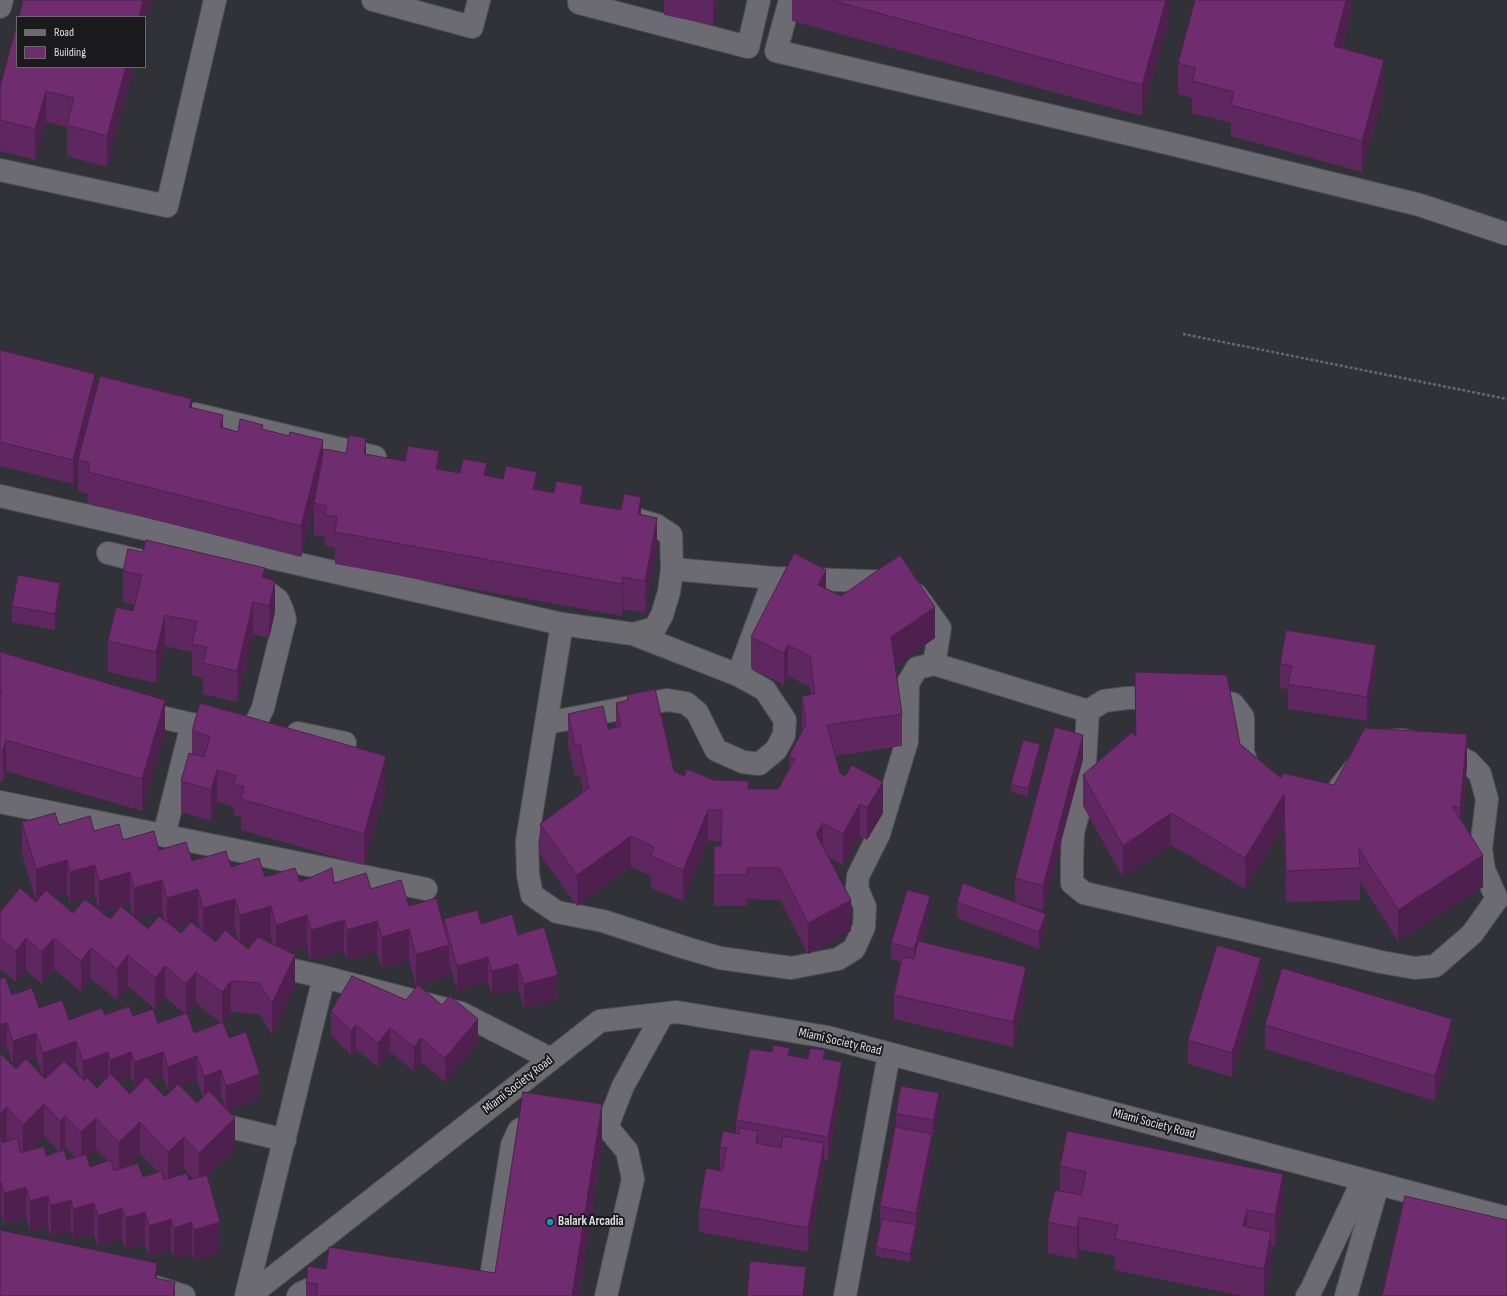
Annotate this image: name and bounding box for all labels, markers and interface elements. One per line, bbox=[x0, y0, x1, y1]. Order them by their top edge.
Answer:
legend bbox=[16, 16, 146, 68]
text: Road bbox=[54, 25, 74, 40]
text: Building bbox=[54, 45, 86, 60]
street label: Miami Society Road bbox=[797, 1025, 883, 1059]
street label: Miami Society Road bbox=[480, 1053, 556, 1117]
street label: Miami Society Road bbox=[1111, 1106, 1197, 1142]
place label: Balark Arcadia bbox=[558, 1214, 624, 1230]
marker: Balark Arcadia bbox=[545, 1217, 555, 1227]

